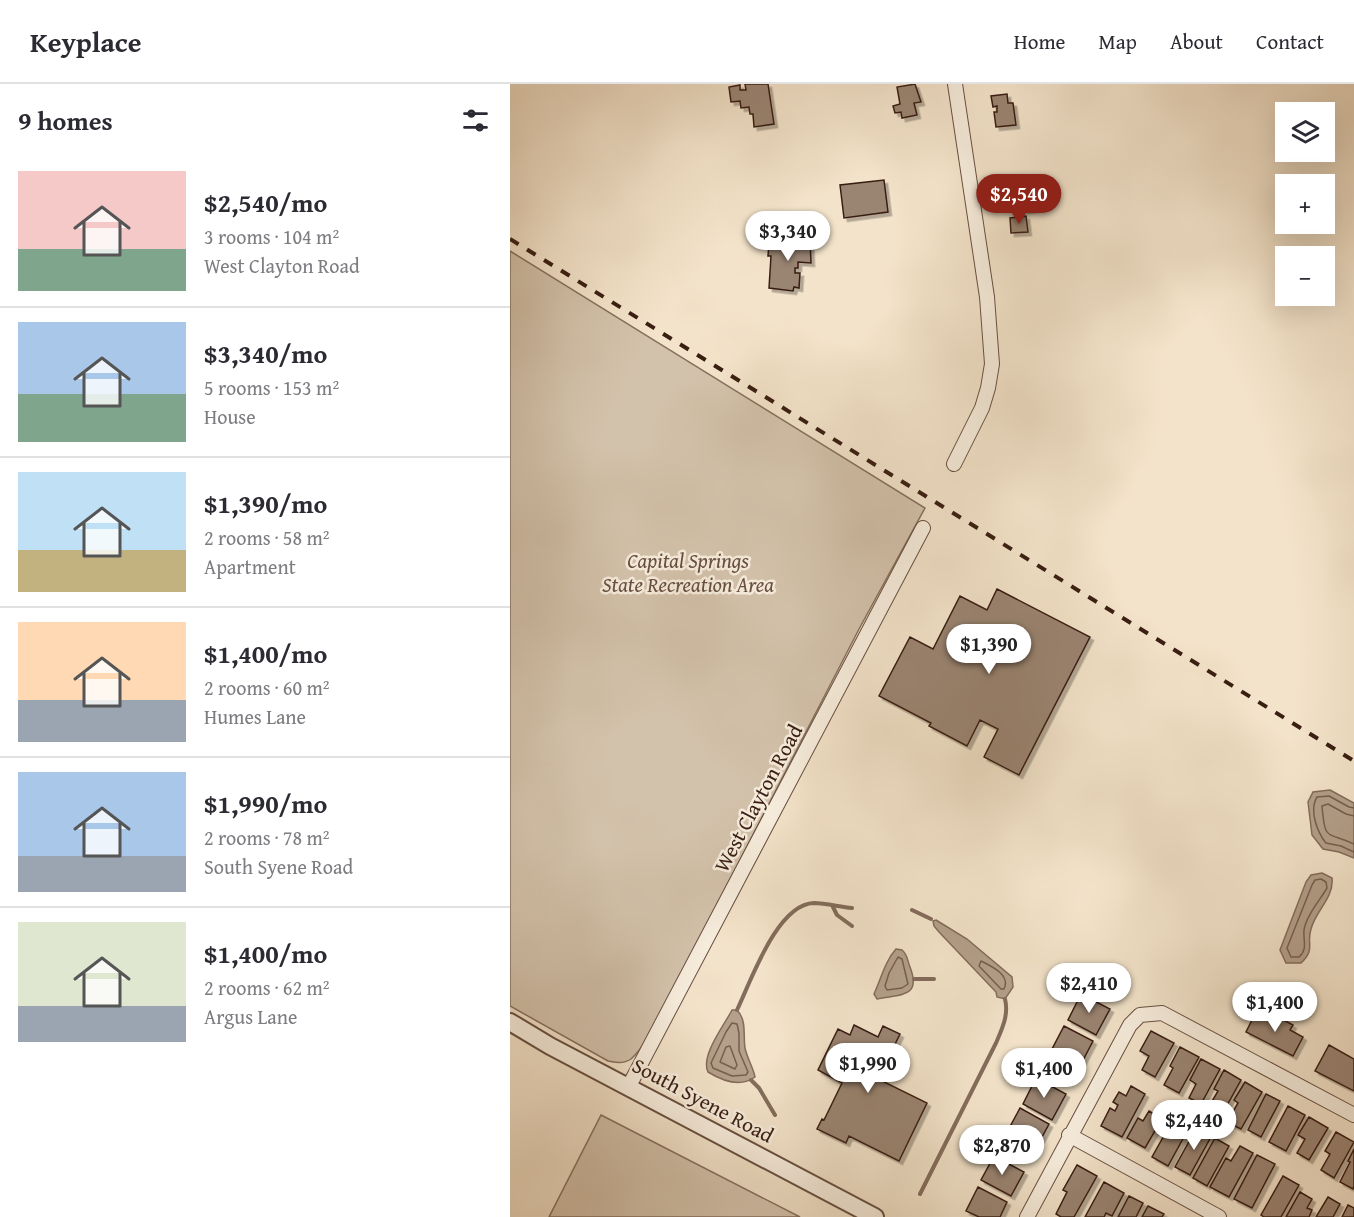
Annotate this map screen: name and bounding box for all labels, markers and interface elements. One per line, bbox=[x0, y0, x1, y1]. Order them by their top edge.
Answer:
text: Keyplace bbox=[30, 21, 141, 62]
text: Home bbox=[1014, 26, 1065, 57]
text: Map bbox=[1098, 26, 1137, 57]
text: About bbox=[1170, 26, 1223, 57]
text: Contact bbox=[1256, 26, 1324, 57]
text: 9 homes bbox=[18, 101, 113, 140]
map controls bbox=[1275, 102, 1335, 306]
button: layers bbox=[1275, 102, 1335, 162]
icon: filters bbox=[459, 104, 492, 137]
pin: $2,540 bbox=[970, 174, 1068, 225]
button: + bbox=[1275, 174, 1335, 234]
text: $2,540 bbox=[990, 179, 1048, 208]
text: $2,540/mo bbox=[204, 183, 327, 222]
icon: home bbox=[66, 195, 138, 267]
pin: $3,340 bbox=[739, 211, 837, 262]
text: $3,340 bbox=[759, 216, 817, 245]
text: 3 rooms · 104 m² bbox=[204, 222, 339, 251]
button: − bbox=[1275, 246, 1335, 306]
text: West Clayton Road bbox=[204, 251, 360, 280]
text: $3,340/mo bbox=[204, 334, 327, 373]
icon: home bbox=[66, 346, 138, 418]
text: 5 rooms · 153 m² bbox=[204, 373, 339, 402]
text: House bbox=[204, 402, 256, 431]
text: $1,390/mo bbox=[204, 484, 327, 523]
icon: home bbox=[66, 496, 138, 568]
text: 2 rooms · 58 m² bbox=[204, 523, 330, 552]
park label: Capital Springs State Recreation Area bbox=[602, 545, 774, 600]
text: Apartment bbox=[204, 552, 296, 581]
pin: $1,390 bbox=[940, 624, 1038, 675]
text: $1,390 bbox=[960, 629, 1018, 658]
text: $1,400/mo bbox=[204, 634, 327, 673]
icon: home bbox=[66, 646, 138, 718]
text: 2 rooms · 60 m² bbox=[204, 673, 330, 702]
text: Humes Lane bbox=[204, 702, 306, 731]
street label: West Clayton Road bbox=[706, 718, 810, 877]
text: $1,990/mo bbox=[204, 784, 327, 823]
icon: home bbox=[66, 796, 138, 868]
text: 2 rooms · 78 m² bbox=[204, 823, 330, 852]
text: South Syene Road bbox=[204, 852, 353, 881]
text: $1,400/mo bbox=[204, 934, 327, 973]
icon: home bbox=[66, 946, 138, 1018]
pin: $2,410 bbox=[1040, 963, 1138, 1014]
text: $2,410 bbox=[1060, 968, 1118, 997]
text: 2 rooms · 62 m² bbox=[204, 973, 330, 1002]
pin: $1,400 bbox=[1226, 982, 1324, 1033]
text: $1,400 bbox=[1246, 987, 1304, 1016]
text: Argus Lane bbox=[204, 1002, 297, 1031]
pin: $1,990 bbox=[819, 1043, 917, 1094]
text: $1,990 bbox=[839, 1048, 897, 1077]
pin: $1,400 bbox=[995, 1048, 1093, 1099]
street label: South Syene Road bbox=[627, 1050, 780, 1151]
text: $1,400 bbox=[1015, 1053, 1073, 1082]
pin: $2,440 bbox=[1145, 1100, 1243, 1151]
text: $2,440 bbox=[1165, 1105, 1223, 1134]
pin: $2,870 bbox=[953, 1125, 1051, 1176]
text: $2,870 bbox=[973, 1130, 1031, 1159]

